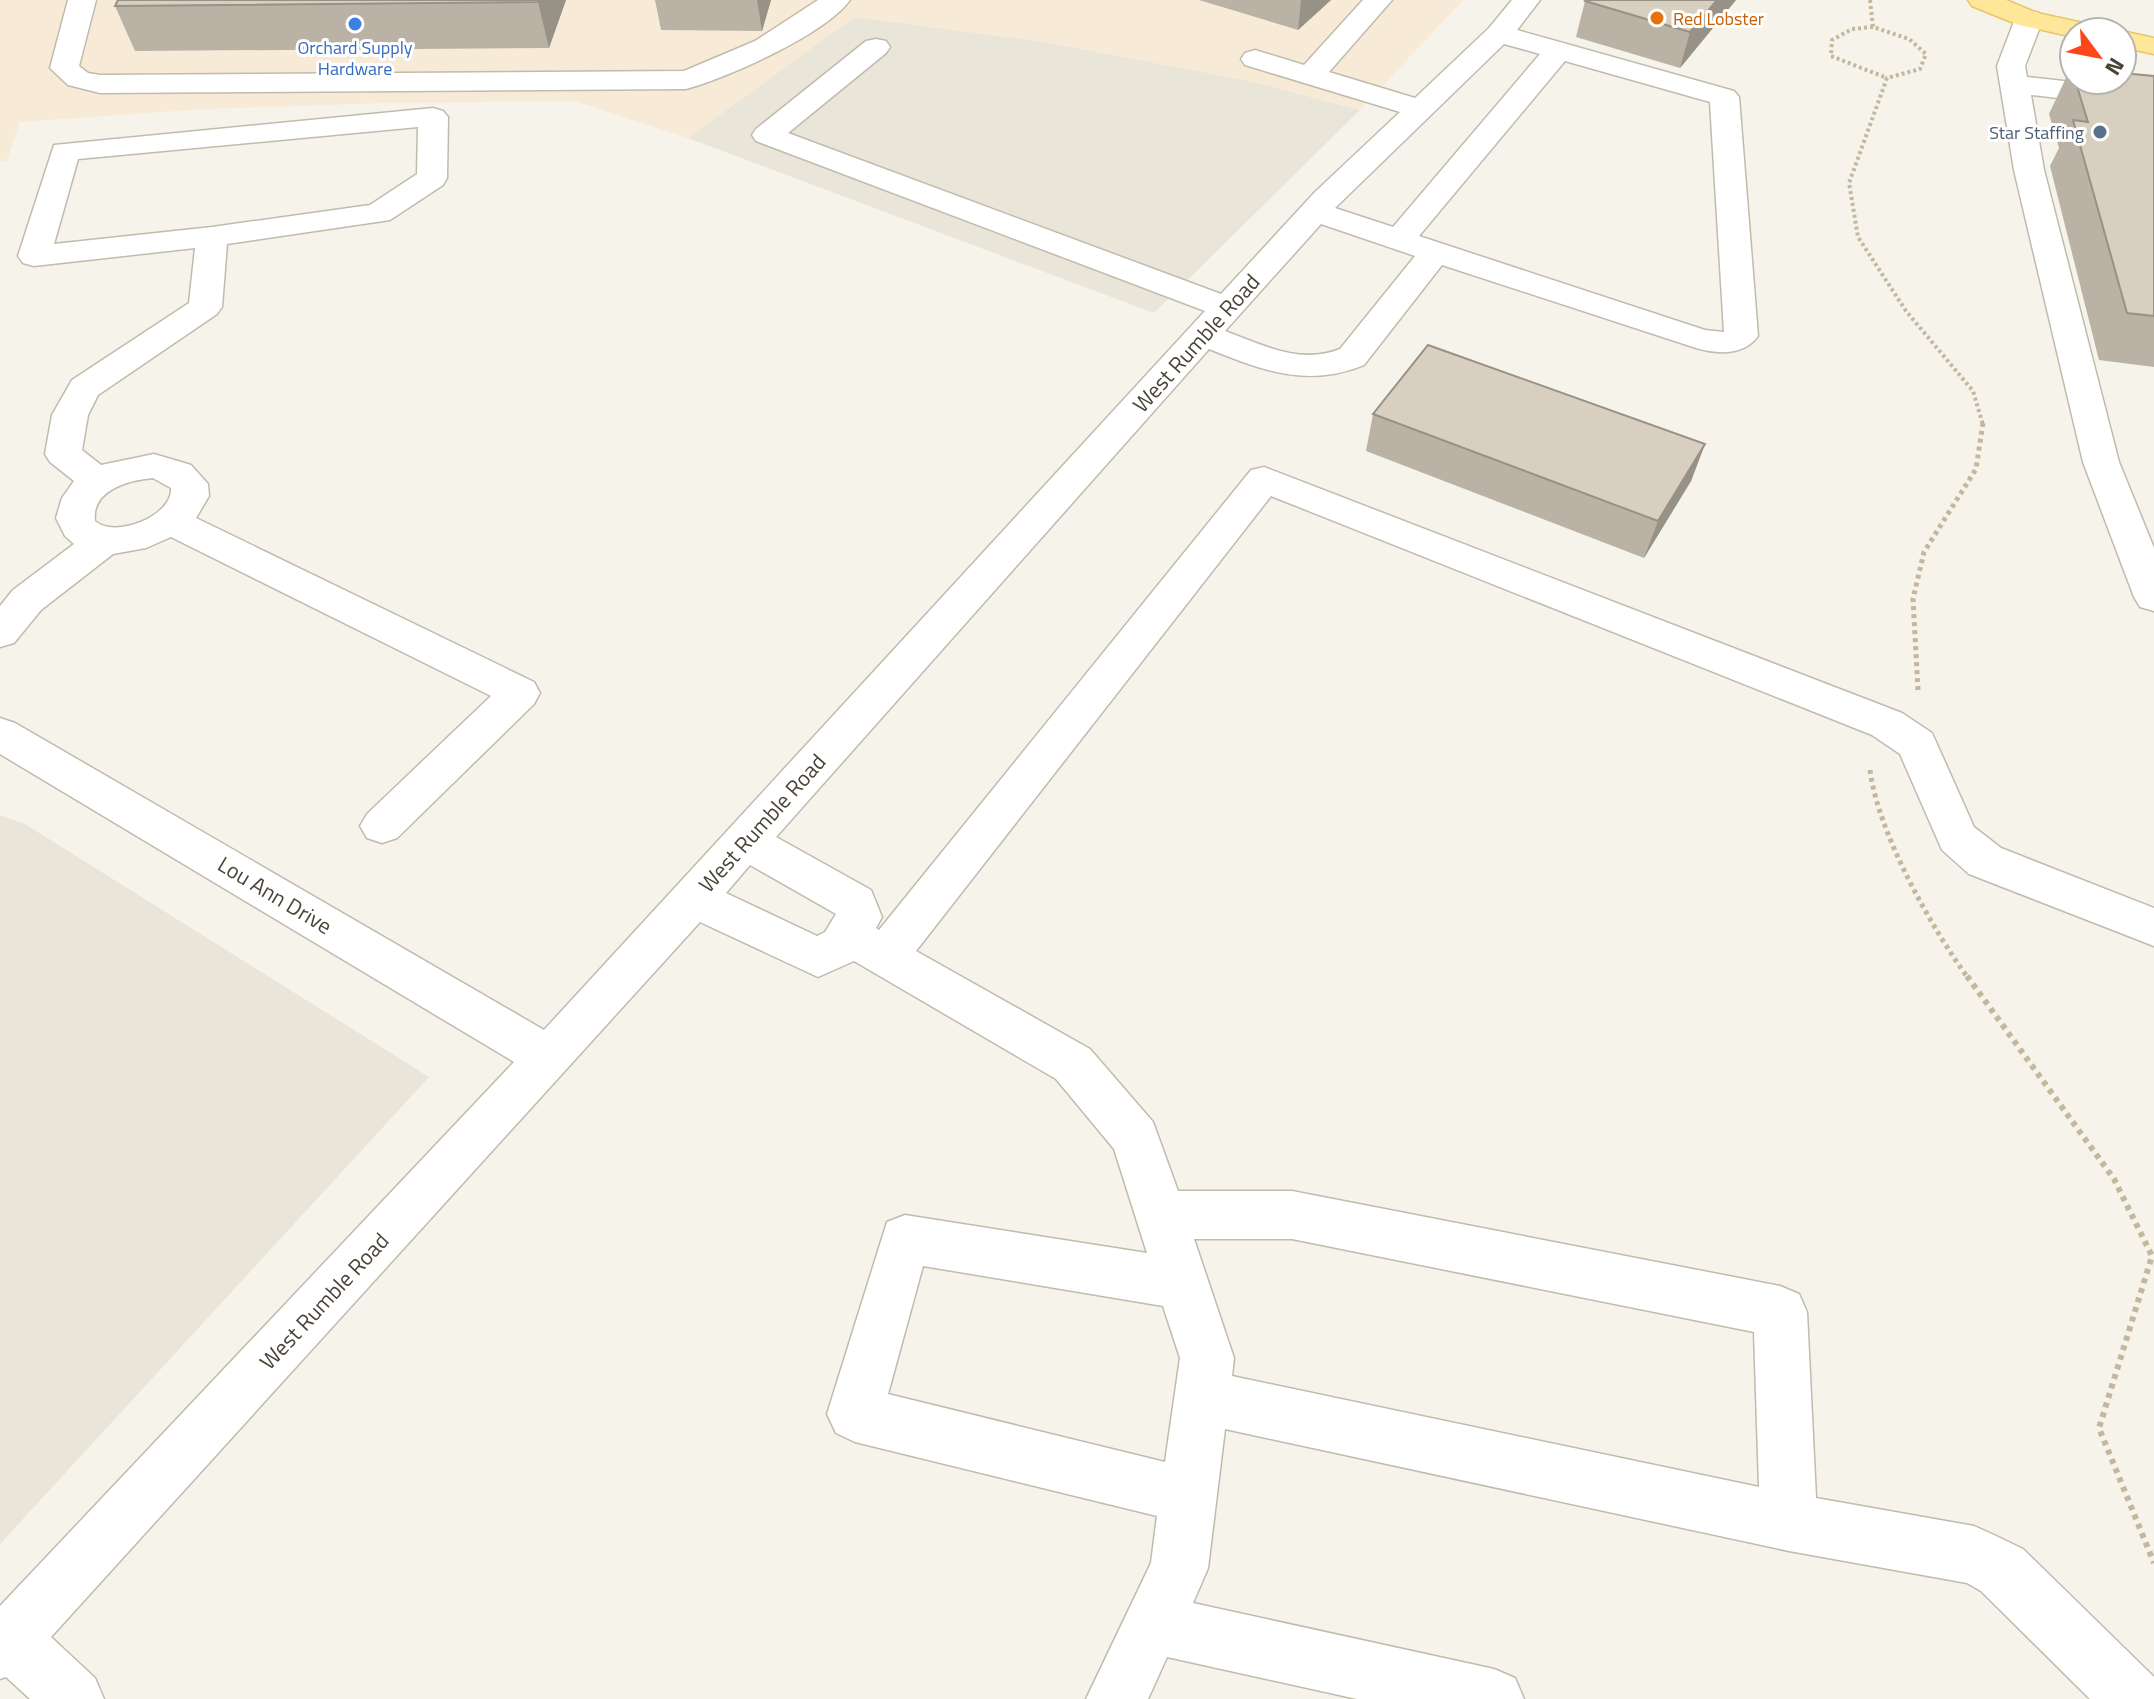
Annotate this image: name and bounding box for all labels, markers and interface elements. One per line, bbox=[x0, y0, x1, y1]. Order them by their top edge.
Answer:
place label: Red Lobster bbox=[1673, 5, 1764, 32]
marker: Red Lobster bbox=[1648, 9, 1666, 27]
marker: Orchard Supply Hardware bbox=[346, 15, 364, 33]
north arrow bbox=[2058, 16, 2138, 96]
place label: Orchard Supply Hardware bbox=[297, 34, 413, 82]
text: N bbox=[2097, 51, 2133, 82]
place label: Star Staffing bbox=[1989, 119, 2084, 146]
marker: Star Staffing bbox=[2091, 123, 2109, 141]
street label: West Rumble Road bbox=[1124, 266, 1268, 420]
street label: West Rumble Road bbox=[690, 746, 834, 900]
street label: Lou Ann Drive bbox=[211, 847, 339, 943]
street label: West Rumble Road bbox=[251, 1225, 397, 1377]

